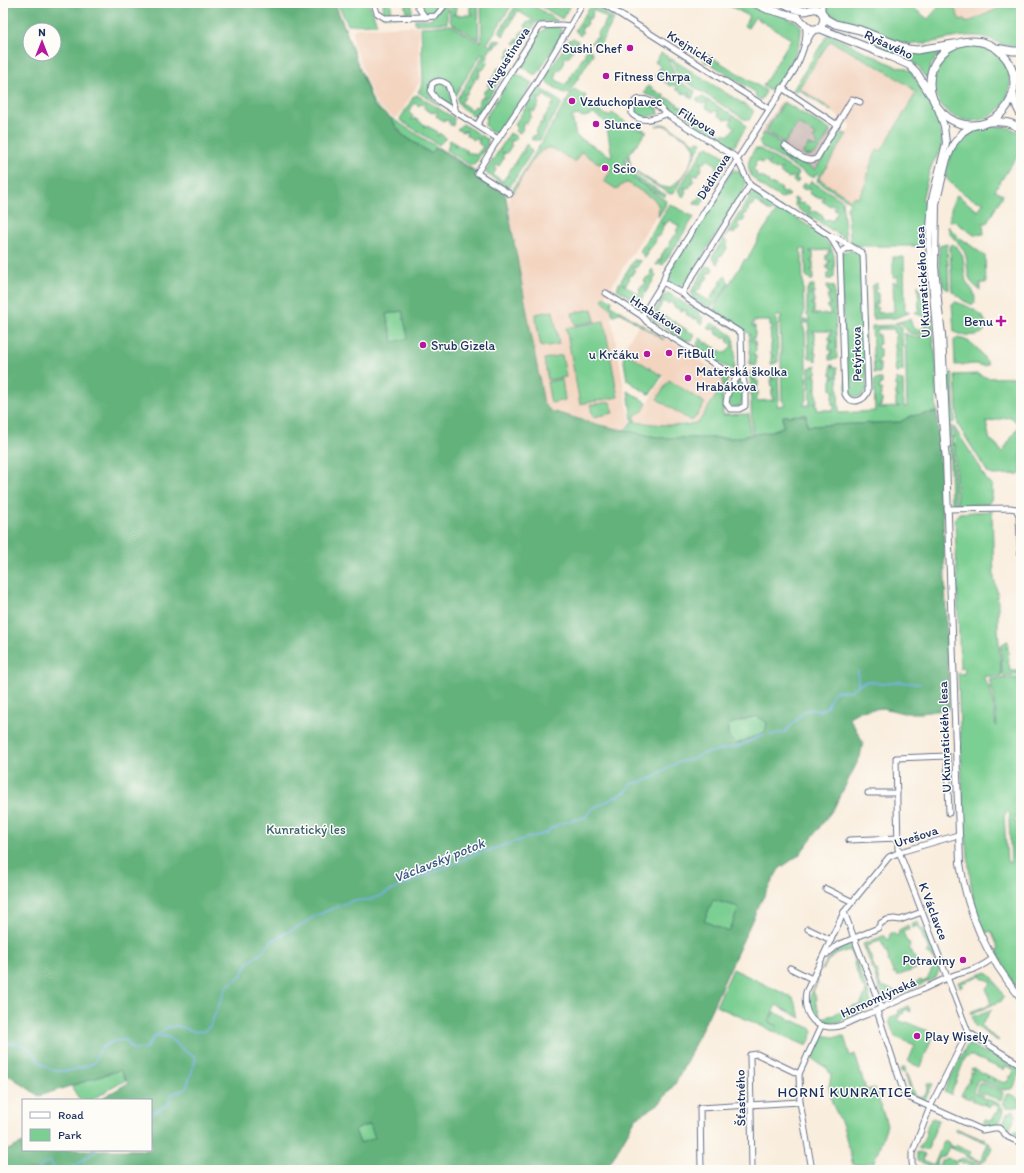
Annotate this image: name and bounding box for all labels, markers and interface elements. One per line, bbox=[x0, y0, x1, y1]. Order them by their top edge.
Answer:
north arrow bbox=[22, 22, 62, 62]
street label: Augustinova bbox=[482, 24, 533, 91]
text: N bbox=[38, 26, 46, 39]
street label: Krejnická bbox=[664, 27, 717, 68]
street label: Ryšavého bbox=[862, 27, 916, 62]
place label: Sushi Chef bbox=[562, 41, 622, 56]
marker: Sushi Chef bbox=[625, 43, 635, 53]
place label: Fitness Chrpa bbox=[614, 69, 691, 84]
marker: Fitness Chrpa bbox=[601, 71, 611, 81]
place label: Vzduchoplavec bbox=[580, 94, 662, 109]
marker: Vzduchoplavec bbox=[567, 96, 577, 106]
street label: Filipova bbox=[676, 104, 720, 139]
place label: Slunce bbox=[604, 117, 641, 132]
marker: Slunce bbox=[591, 119, 601, 129]
street label: Dědinova bbox=[693, 150, 734, 202]
place label: Scio bbox=[613, 161, 637, 176]
marker: Scio bbox=[600, 163, 610, 173]
street label: U Kunratického lesa bbox=[912, 226, 933, 338]
street label: Hrabákova bbox=[627, 292, 686, 337]
place label: Benu bbox=[964, 314, 993, 329]
marker: Benu bbox=[996, 316, 1006, 326]
street label: Petýrkova bbox=[849, 326, 864, 382]
place label: Srub Gizela bbox=[431, 338, 496, 353]
marker: Srub Gizela bbox=[418, 340, 428, 350]
place label: FitBull bbox=[677, 346, 715, 361]
place label: u Krčáku bbox=[589, 347, 639, 362]
marker: FitBull bbox=[664, 348, 674, 358]
marker: u Krčáku bbox=[642, 349, 652, 359]
place label: Mateřská školka Hrabákova bbox=[696, 364, 788, 394]
marker: Mateřská školka Hrabákova bbox=[683, 373, 693, 383]
street label: U Kunratického lesa bbox=[935, 681, 954, 793]
park label: Kunratický les bbox=[266, 822, 346, 837]
street label: Urešova bbox=[892, 822, 940, 851]
water label: Václavský potok bbox=[391, 834, 488, 886]
street label: K Václavce bbox=[916, 880, 951, 942]
place label: Potraviny bbox=[902, 953, 955, 968]
marker: Potraviny bbox=[958, 955, 968, 965]
street label: Hornomlýnská bbox=[838, 974, 919, 1021]
place label: Play Wisely bbox=[925, 1029, 988, 1044]
marker: Play Wisely bbox=[912, 1031, 922, 1041]
street label: Šťastného bbox=[732, 1069, 748, 1127]
district label: HORNÍ KUNRATICE bbox=[777, 1084, 913, 1101]
legend bbox=[22, 1099, 152, 1151]
text: Road bbox=[58, 1108, 84, 1122]
text: Park bbox=[58, 1128, 82, 1142]

